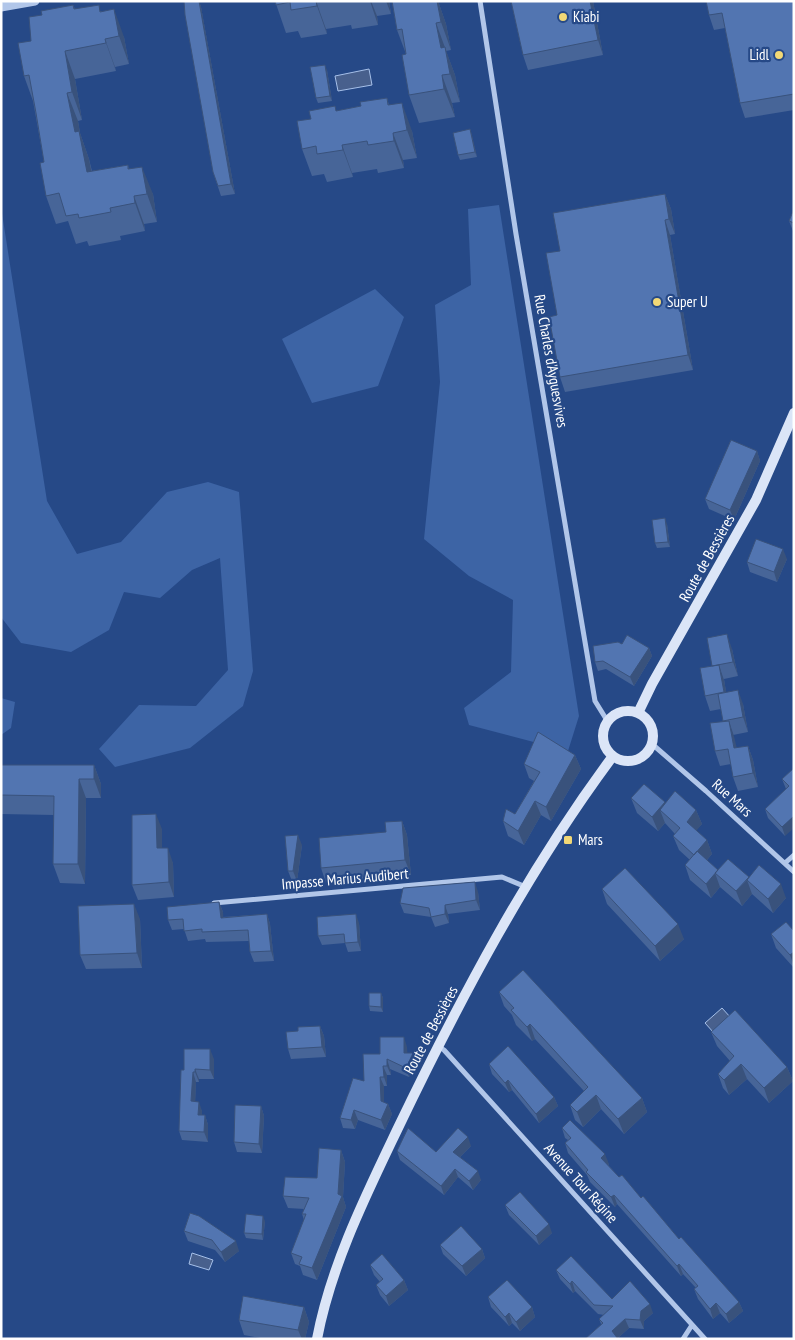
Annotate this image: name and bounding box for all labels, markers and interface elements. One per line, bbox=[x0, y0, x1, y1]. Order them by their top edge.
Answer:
place label: Kiabi bbox=[573, 7, 599, 26]
marker: Kiabi bbox=[557, 11, 569, 23]
place label: Lidl bbox=[750, 45, 769, 64]
marker: Lidl bbox=[773, 49, 785, 61]
place label: Super U bbox=[667, 292, 708, 311]
street label: Rue Charles d'Ayguesvives bbox=[530, 293, 573, 429]
marker: Super U bbox=[651, 296, 663, 308]
street label: Route de Bessières bbox=[675, 511, 738, 605]
street label: Rue Mars bbox=[708, 775, 756, 821]
place label: Mars bbox=[578, 830, 603, 849]
marker: Mars bbox=[562, 834, 574, 846]
street label: Impasse Marius Audibert bbox=[281, 863, 409, 894]
street label: Route de Bessières bbox=[399, 982, 462, 1077]
street label: Avenue Tour Régine bbox=[540, 1139, 622, 1227]

